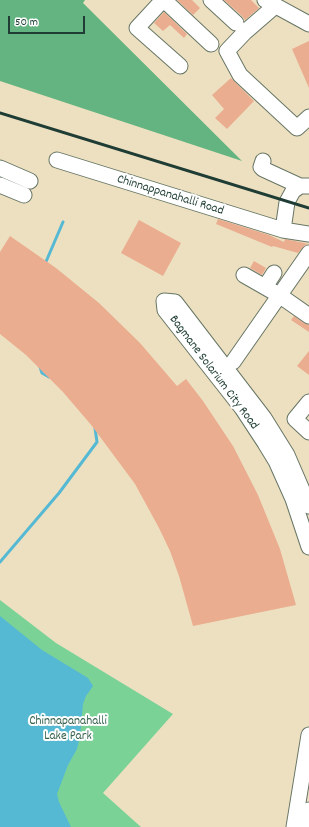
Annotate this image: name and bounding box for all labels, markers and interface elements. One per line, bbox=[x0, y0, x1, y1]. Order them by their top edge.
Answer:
scale bar bbox=[10, 8, 87, 34]
text: 50 m bbox=[15, 14, 38, 31]
street label: Chinnappanahalli Road bbox=[115, 172, 225, 220]
street label: Bagmane Solarium City Road bbox=[165, 313, 261, 433]
park label: Chinnapanahalli Lake Park bbox=[29, 714, 107, 745]

